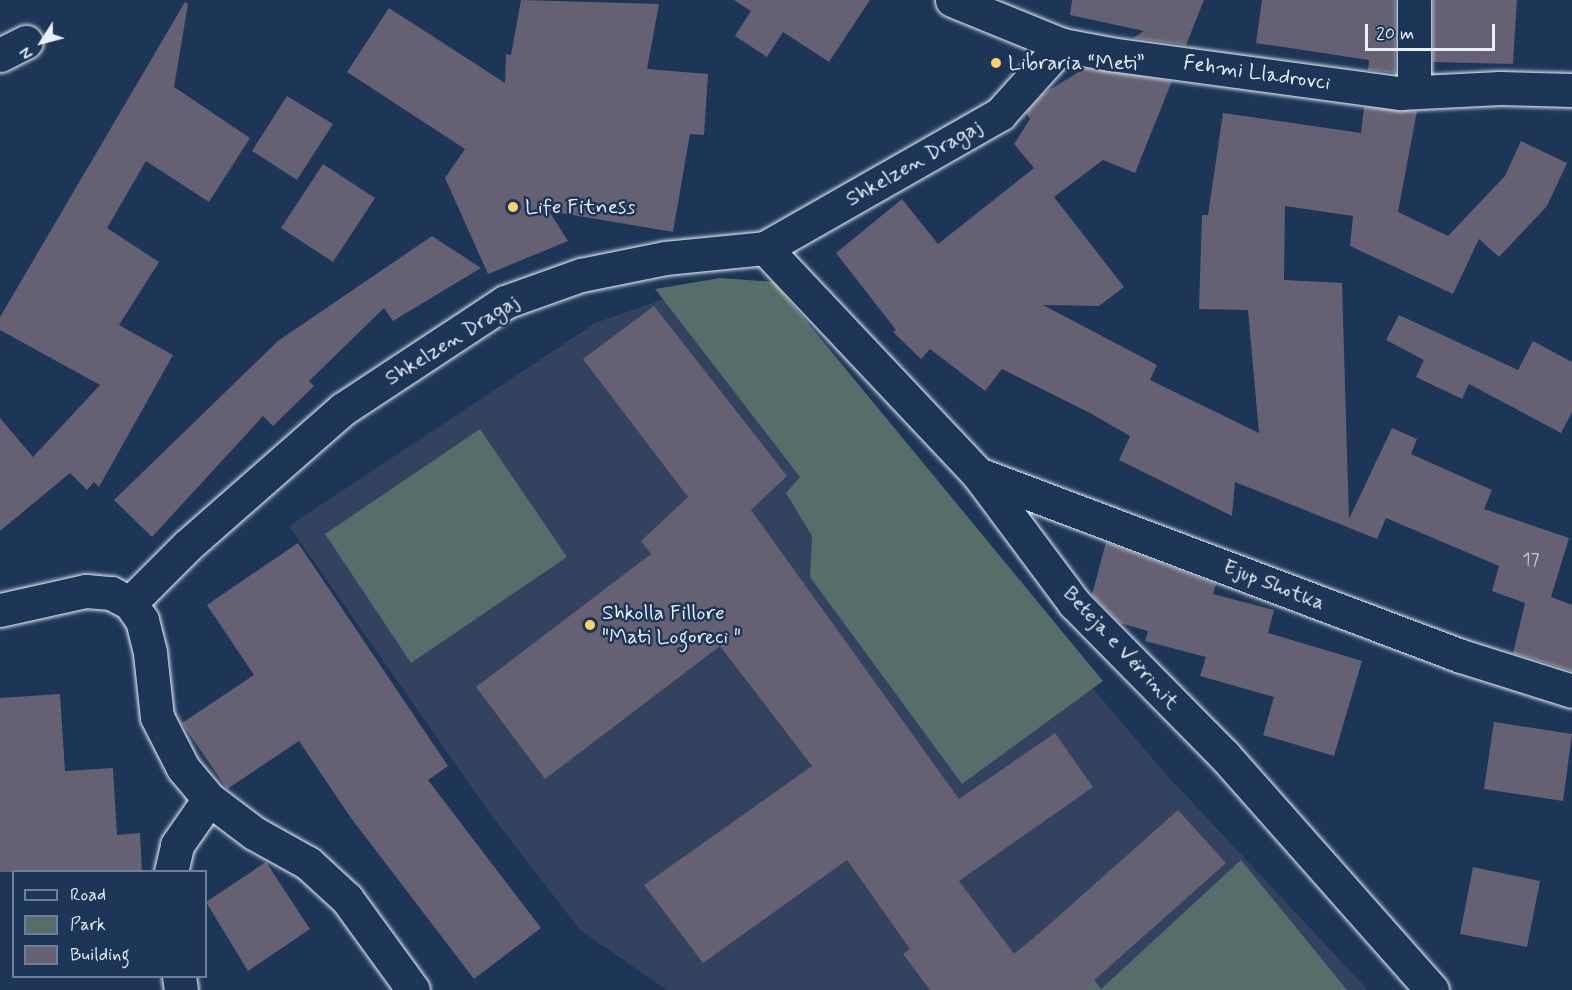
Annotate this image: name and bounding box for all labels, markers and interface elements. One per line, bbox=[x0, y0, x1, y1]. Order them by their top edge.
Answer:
north arrow bbox=[12, 12, 72, 72]
scale bar bbox=[1368, 12, 1498, 50]
text: 20 m bbox=[1376, 22, 1414, 46]
text: N bbox=[15, 42, 39, 63]
place label: Libraria “Meti” bbox=[1008, 50, 1145, 76]
street label: Fehmi Lladrovci bbox=[1183, 50, 1331, 96]
marker: Libraria “Meti” bbox=[989, 56, 1003, 70]
street label: Shkelzen Dragaj bbox=[842, 114, 986, 212]
place label: Life Fitness bbox=[525, 194, 635, 220]
marker: Life Fitness bbox=[506, 200, 520, 214]
street label: Shkelzen Dragaj bbox=[381, 289, 523, 391]
house number: 17 bbox=[1522, 549, 1540, 571]
street label: Ejup Shotka bbox=[1220, 554, 1328, 616]
street label: Beteja e Vërrinit bbox=[1058, 581, 1184, 715]
place label: Shkolla Fillore "Mati Logoreci " bbox=[602, 600, 741, 650]
marker: Shkolla Fillore "Mati Logoreci " bbox=[583, 618, 597, 632]
legend bbox=[12, 870, 207, 978]
text: Road bbox=[70, 883, 106, 907]
text: Park bbox=[70, 913, 106, 937]
text: Building bbox=[70, 943, 130, 967]

